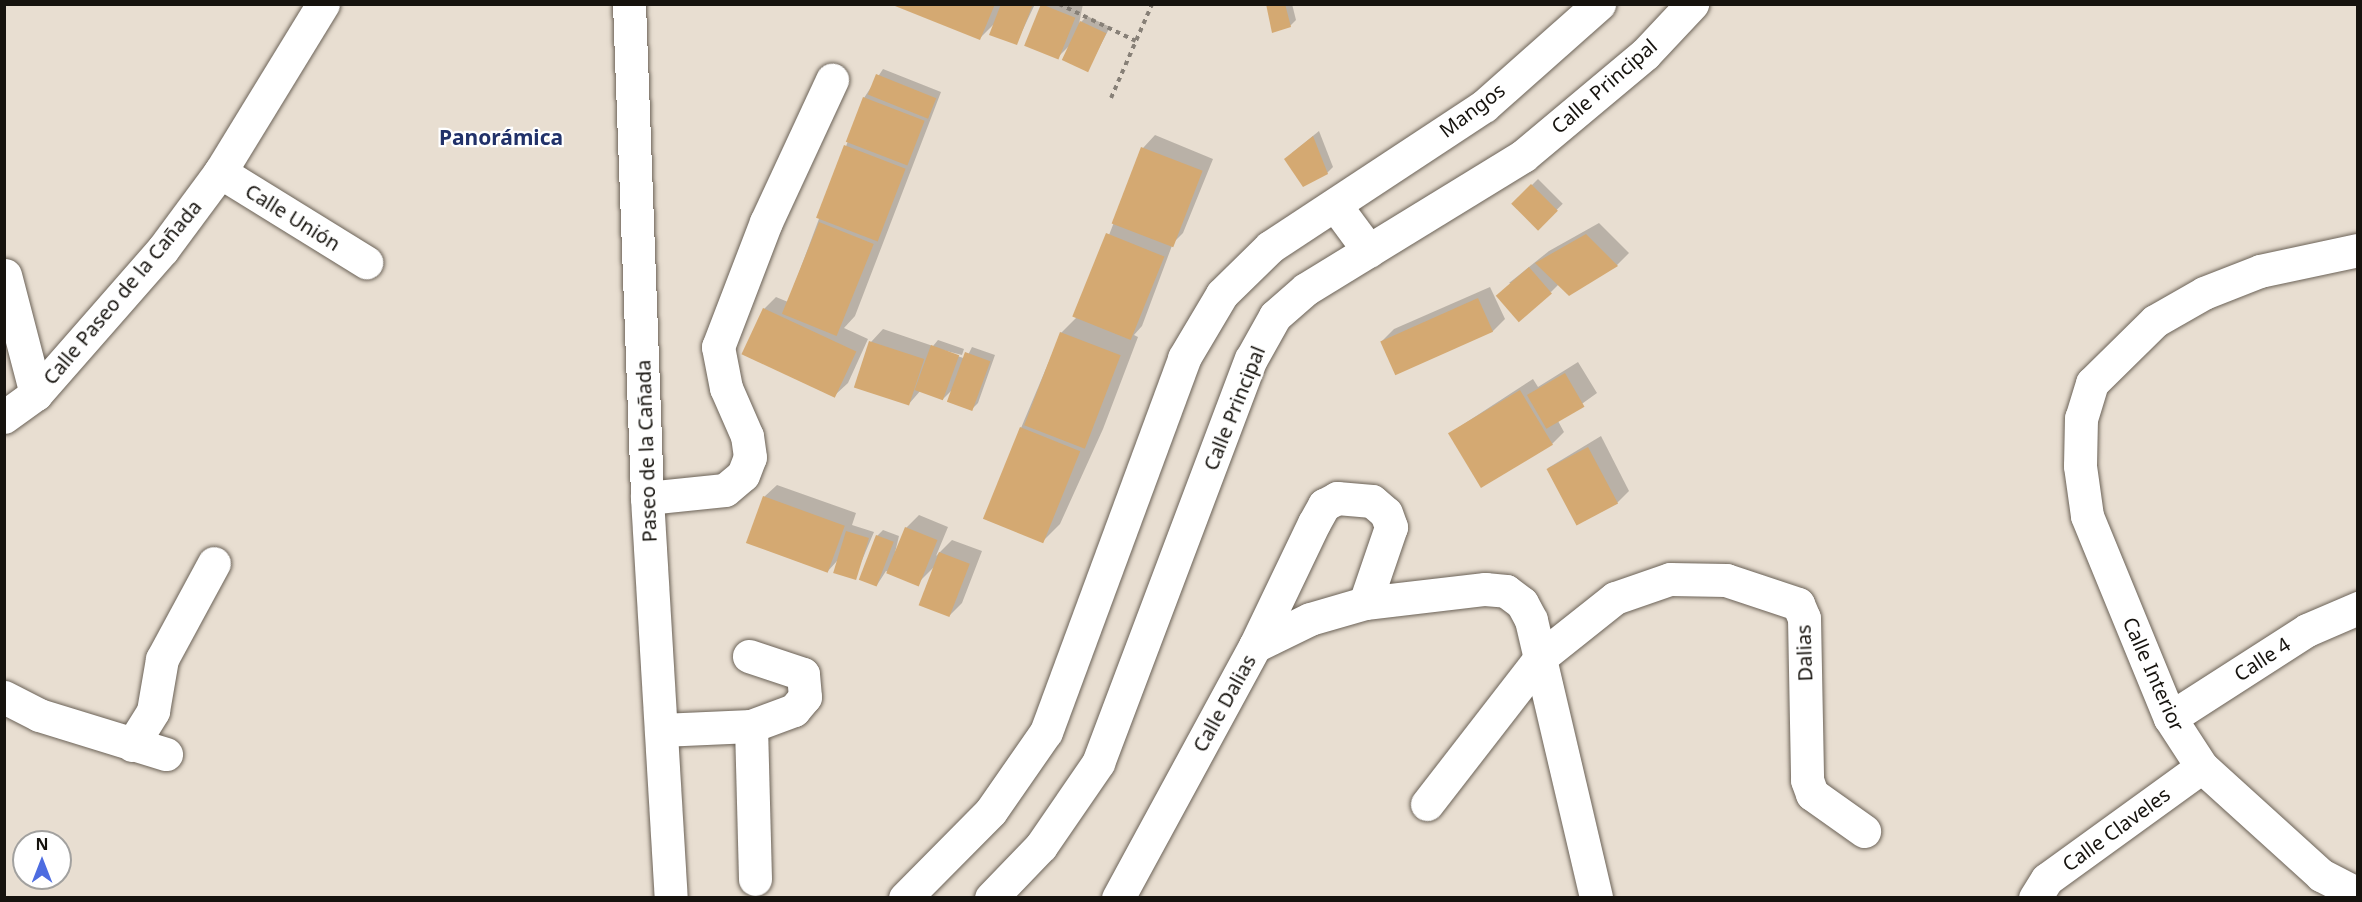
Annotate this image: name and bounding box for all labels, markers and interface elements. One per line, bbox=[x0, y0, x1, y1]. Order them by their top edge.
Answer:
street label: Calle Principal bbox=[1546, 34, 1662, 138]
street label: Mangos bbox=[1435, 78, 1509, 142]
district label: Panorámica bbox=[439, 124, 563, 150]
street label: Calle Unión bbox=[241, 178, 345, 256]
street label: Calle Paseo de la Cañada bbox=[38, 195, 206, 389]
street label: Calle Principal bbox=[1198, 342, 1270, 474]
street label: Paseo de la Cañada bbox=[631, 359, 661, 543]
street label: Calle Interior bbox=[2118, 613, 2190, 735]
street label: Dalias bbox=[1791, 624, 1817, 682]
street label: Calle 4 bbox=[2229, 632, 2295, 686]
street label: Calle Dalias bbox=[1187, 650, 1261, 756]
street label: Calle Claveles bbox=[2058, 782, 2174, 876]
north arrow bbox=[12, 830, 72, 890]
text: N bbox=[35, 833, 49, 855]

